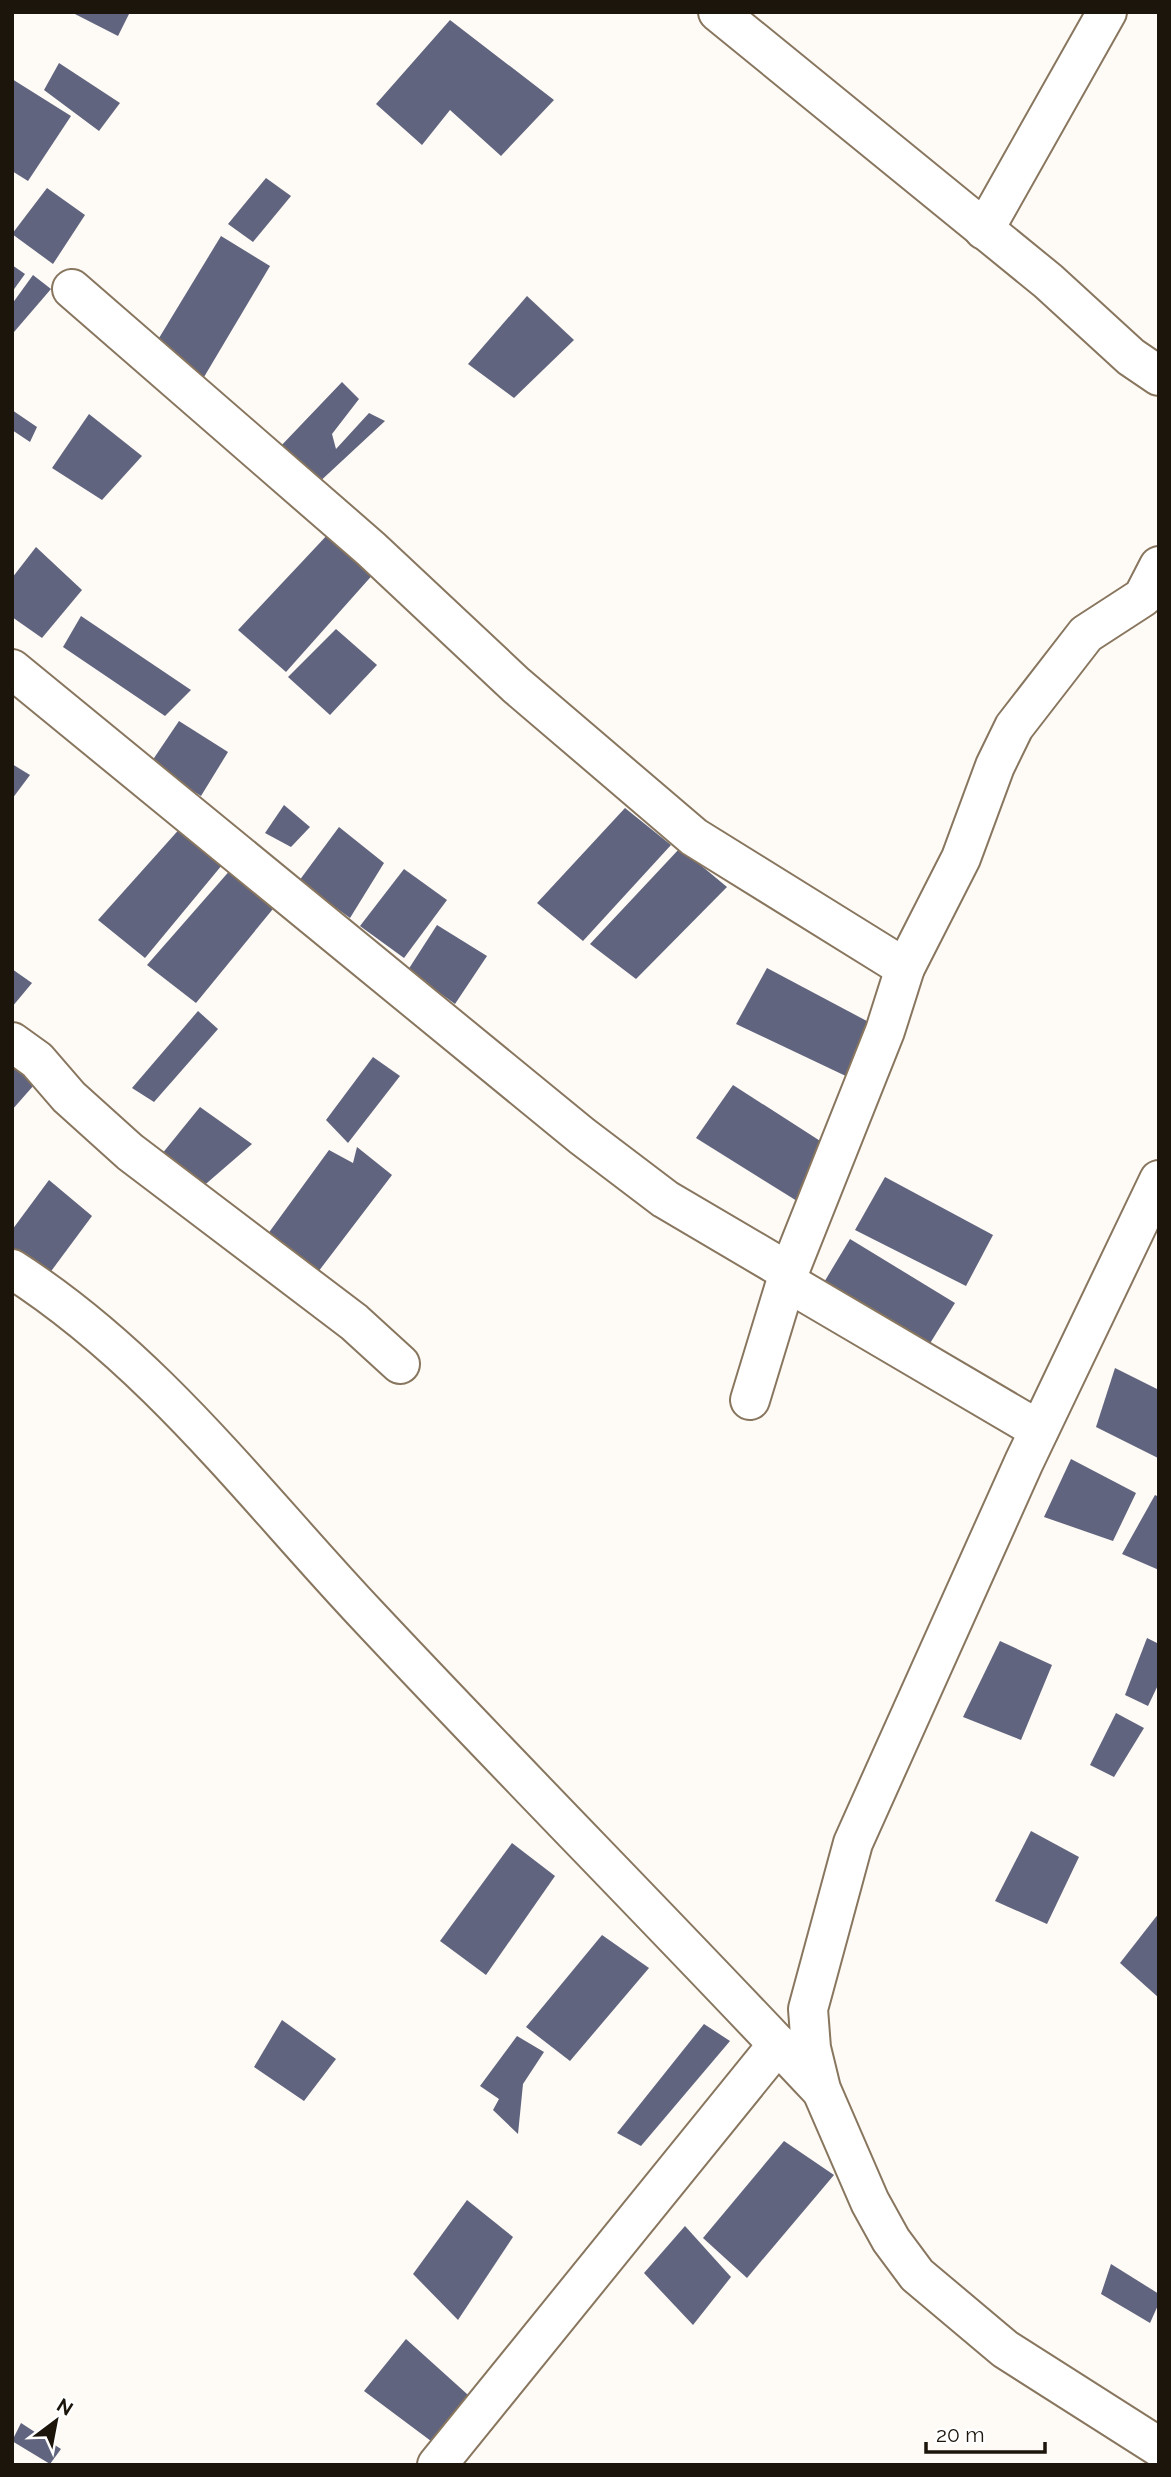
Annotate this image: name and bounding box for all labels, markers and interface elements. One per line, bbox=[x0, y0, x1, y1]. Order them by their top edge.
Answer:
north arrow bbox=[21, 2386, 91, 2456]
text: N bbox=[53, 2393, 77, 2420]
scale bar bbox=[926, 2410, 1045, 2454]
text: 20 m bbox=[936, 2422, 984, 2447]

